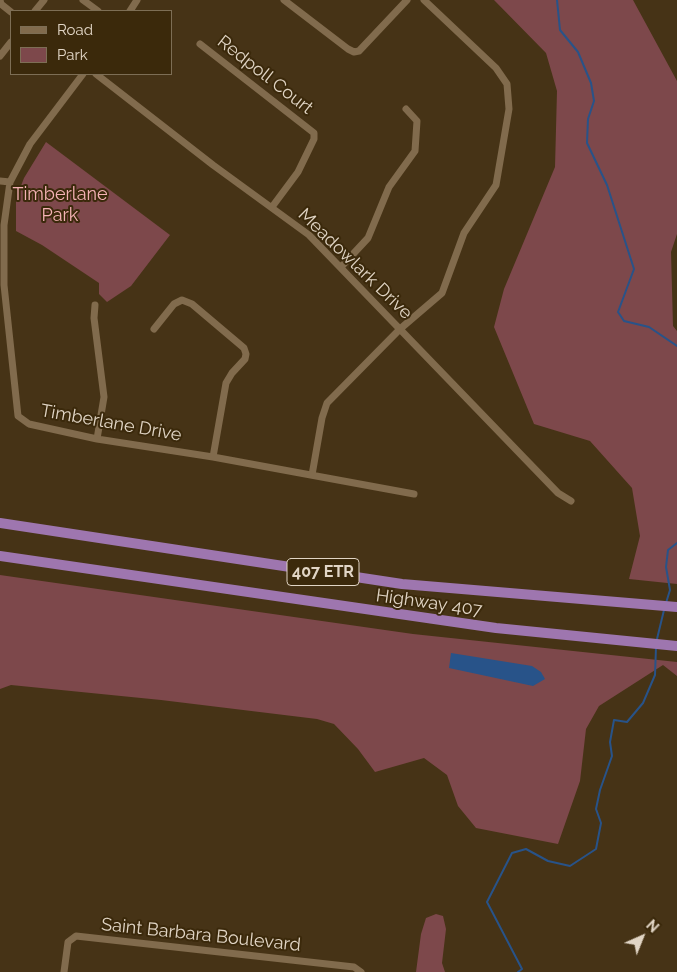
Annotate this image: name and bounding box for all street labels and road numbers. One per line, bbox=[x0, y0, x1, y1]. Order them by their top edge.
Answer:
street label: Redpoll Court bbox=[213, 31, 317, 119]
street label: Meadowlark Drive bbox=[293, 204, 417, 324]
street label: Timberlane Drive bbox=[39, 400, 183, 446]
road number: 407 ETR bbox=[287, 558, 359, 586]
street label: Highway 407 bbox=[374, 585, 484, 621]
street label: Saint Barbara Boulevard bbox=[100, 914, 302, 956]

